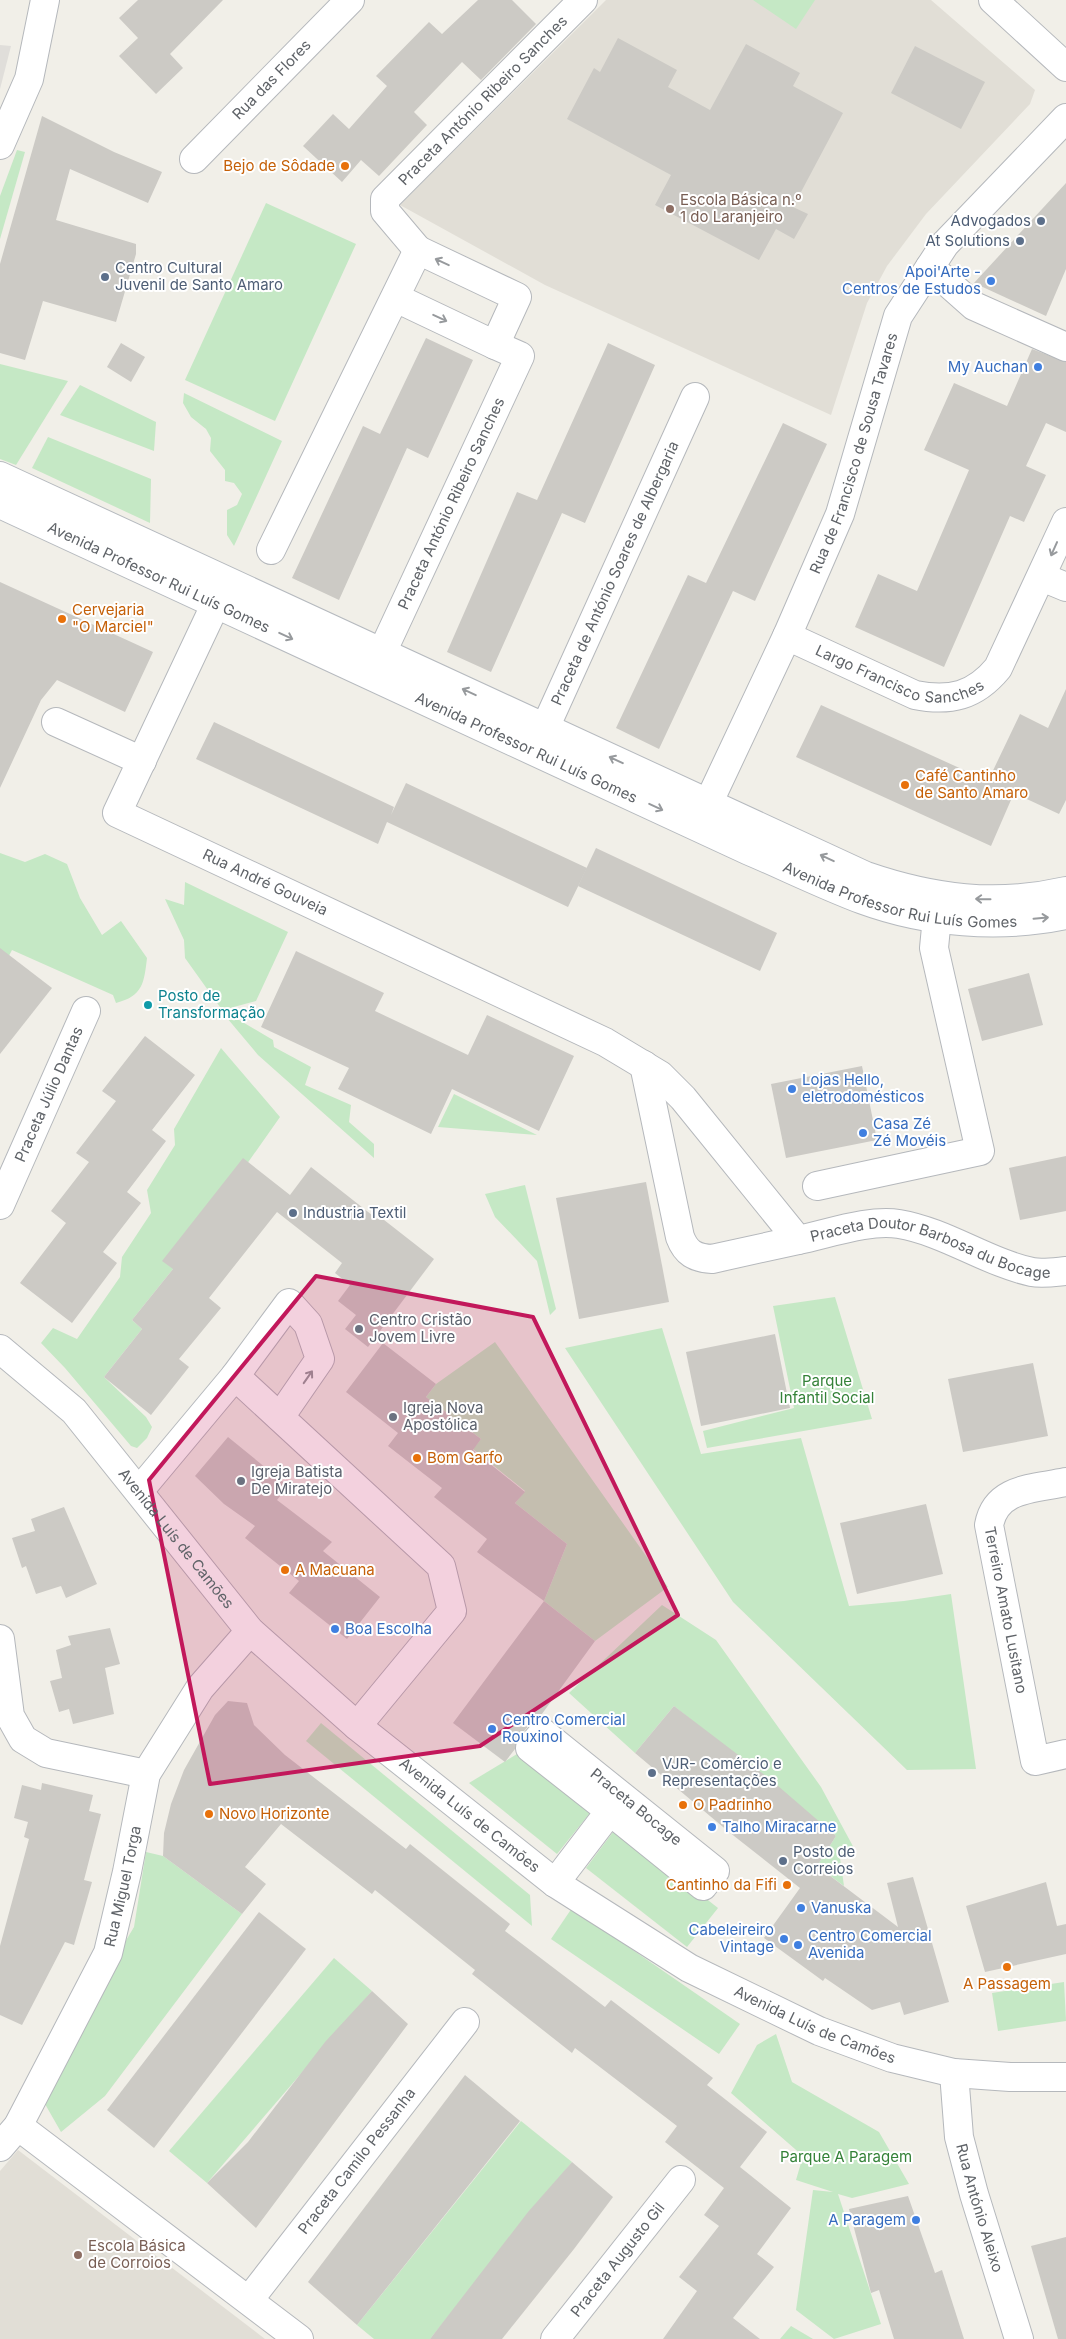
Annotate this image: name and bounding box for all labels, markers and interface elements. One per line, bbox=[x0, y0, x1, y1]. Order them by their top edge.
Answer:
street label: Praceta António Ribeiro Sanches bbox=[394, 11, 571, 189]
street label: Rua das Flores bbox=[228, 35, 315, 123]
place label: Bejo de Sôdade bbox=[223, 156, 335, 175]
marker: Bejo de Sôdade bbox=[339, 160, 351, 172]
place label: Escola Básica n.º 1 do Laranjeiro bbox=[680, 190, 802, 226]
marker: Escola Básica n.º 1 do Laranjeiro bbox=[664, 203, 676, 215]
place label: Advogados bbox=[951, 211, 1031, 230]
marker: Advogados bbox=[1035, 215, 1047, 227]
place label: At Solutions bbox=[925, 231, 1010, 250]
marker: At Solutions bbox=[1014, 235, 1026, 247]
one-way arrow bbox=[435, 256, 450, 266]
place label: Centro Cultural Juvenil de Santo Amaro bbox=[115, 258, 283, 294]
place label: Apoi'Arte - Centros de Estudos bbox=[842, 262, 981, 298]
marker: Centro Cultural Juvenil de Santo Amaro bbox=[99, 271, 111, 283]
marker: Apoi'Arte - Centros de Estudos bbox=[985, 275, 997, 287]
one-way arrow bbox=[432, 314, 447, 324]
street label: Rua de Francisco de Sousa Tavares bbox=[805, 330, 902, 576]
place label: My Auchan bbox=[948, 357, 1028, 376]
marker: My Auchan bbox=[1032, 361, 1044, 373]
street label: Praceta António Ribeiro Sanches bbox=[393, 394, 508, 612]
street label: Praceta de António Soares de Albergaria bbox=[547, 438, 683, 708]
street label: Avenida Professor Rui Luís Gomes bbox=[45, 517, 273, 637]
one-way arrow bbox=[1049, 541, 1059, 556]
place label: Cervejaria "O Marciel" bbox=[72, 600, 154, 636]
marker: Cervejaria "O Marciel" bbox=[56, 613, 68, 625]
one-way arrow bbox=[278, 632, 293, 642]
street label: Largo Francisco Sanches bbox=[813, 640, 988, 707]
one-way arrow bbox=[462, 687, 477, 697]
street label: Avenida Professor Rui Luís Gomes bbox=[412, 688, 641, 807]
one-way arrow bbox=[609, 755, 624, 765]
place label: Café Cantinho de Santo Amaro bbox=[915, 766, 1028, 802]
marker: Café Cantinho de Santo Amaro bbox=[899, 779, 911, 791]
one-way arrow bbox=[648, 803, 663, 813]
street label: Rua André Gouveia bbox=[200, 845, 331, 920]
one-way arrow bbox=[820, 852, 835, 862]
street label: Avenida Professor Rui Luís Gomes bbox=[780, 857, 1018, 932]
one-way arrow bbox=[975, 895, 991, 904]
one-way arrow bbox=[1033, 913, 1049, 923]
place label: Posto de Transformação bbox=[158, 986, 265, 1022]
marker: Posto de Transformação bbox=[142, 999, 154, 1011]
street label: Praceta Júlio Dantas bbox=[10, 1023, 87, 1165]
place label: Lojas Hello, eletrodomésticos bbox=[802, 1070, 925, 1106]
marker: Lojas Hello, eletrodomésticos bbox=[786, 1083, 798, 1095]
place label: Casa Zé Zé Movéis bbox=[873, 1114, 946, 1150]
marker: Casa Zé Zé Movéis bbox=[857, 1127, 869, 1139]
place label: Industria Textil bbox=[303, 1203, 407, 1222]
marker: Industria Textil bbox=[287, 1207, 299, 1219]
street label: Praceta Doutor Barbosa du Bocage bbox=[808, 1213, 1051, 1282]
place label: Centro Cristão Jovem Livre bbox=[369, 1310, 472, 1346]
marker: Centro Cristão Jovem Livre bbox=[353, 1323, 365, 1335]
one-way arrow bbox=[303, 1370, 313, 1384]
park label: Parque Infantil Social bbox=[780, 1371, 874, 1407]
place label: Igreja Nova Apostólica bbox=[403, 1398, 483, 1434]
marker: Igreja Nova Apostólica bbox=[387, 1411, 399, 1423]
place label: Bom Garfo bbox=[427, 1448, 503, 1467]
marker: Bom Garfo bbox=[411, 1452, 423, 1464]
place label: Igreja Batista De Miratejo bbox=[251, 1462, 343, 1498]
street label: Avenida Luís de Camões bbox=[115, 1464, 238, 1612]
marker: Igreja Batista De Miratejo bbox=[235, 1475, 247, 1487]
street label: Terreiro Amato Lusitano bbox=[981, 1525, 1032, 1695]
place label: A Macuana bbox=[295, 1560, 375, 1579]
marker: A Macuana bbox=[279, 1564, 291, 1576]
place label: Boa Escolha bbox=[345, 1619, 432, 1638]
marker: Boa Escolha bbox=[329, 1623, 341, 1635]
place label: Centro Comercial Rouxinol bbox=[502, 1710, 626, 1746]
marker: Centro Comercial Rouxinol bbox=[486, 1723, 498, 1735]
street label: Avenida Luís de Camões bbox=[396, 1753, 544, 1876]
place label: VJR- Comércio e Representações bbox=[662, 1754, 782, 1790]
street label: Praceta Bocage bbox=[587, 1764, 686, 1849]
marker: VJR- Comércio e Representações bbox=[646, 1767, 658, 1779]
place label: O Padrinho bbox=[693, 1795, 772, 1814]
marker: O Padrinho bbox=[677, 1799, 689, 1811]
place label: Novo Horizonte bbox=[219, 1804, 329, 1823]
marker: Novo Horizonte bbox=[203, 1808, 215, 1820]
place label: Talho Miracarne bbox=[722, 1817, 837, 1836]
marker: Talho Miracarne bbox=[706, 1821, 718, 1833]
street label: Rua Miguel Torga bbox=[100, 1824, 145, 1949]
place label: Posto de Correios bbox=[793, 1842, 855, 1878]
marker: Posto de Correios bbox=[777, 1855, 789, 1867]
place label: Cantinho da Fifi bbox=[666, 1875, 777, 1894]
marker: Cantinho da Fifi bbox=[781, 1879, 793, 1891]
place label: Vanuska bbox=[811, 1898, 871, 1917]
marker: Vanuska bbox=[795, 1902, 807, 1914]
place label: Cabeleireiro Vintage bbox=[689, 1920, 774, 1956]
place label: Centro Comercial Avenida bbox=[808, 1926, 932, 1962]
marker: Cabeleireiro Vintage bbox=[778, 1933, 790, 1945]
marker: Centro Comercial Avenida bbox=[792, 1939, 804, 1951]
marker: A Passagem bbox=[1001, 1961, 1013, 1973]
place label: A Passagem bbox=[963, 1974, 1051, 1993]
street label: Avenida Luís de Camões bbox=[731, 1981, 898, 2068]
street label: Praceta Camilo Pessanha bbox=[294, 2084, 419, 2238]
street label: Rua António Aleixo bbox=[952, 2141, 1008, 2274]
park label: Parque A Paragem bbox=[780, 2147, 912, 2166]
street label: Praceta Augusto Gil bbox=[566, 2199, 668, 2320]
place label: A Paragem bbox=[828, 2210, 906, 2229]
marker: A Paragem bbox=[910, 2214, 922, 2226]
place label: Escola Básica de Corroios bbox=[88, 2236, 186, 2272]
marker: Escola Básica de Corroios bbox=[72, 2249, 84, 2261]

